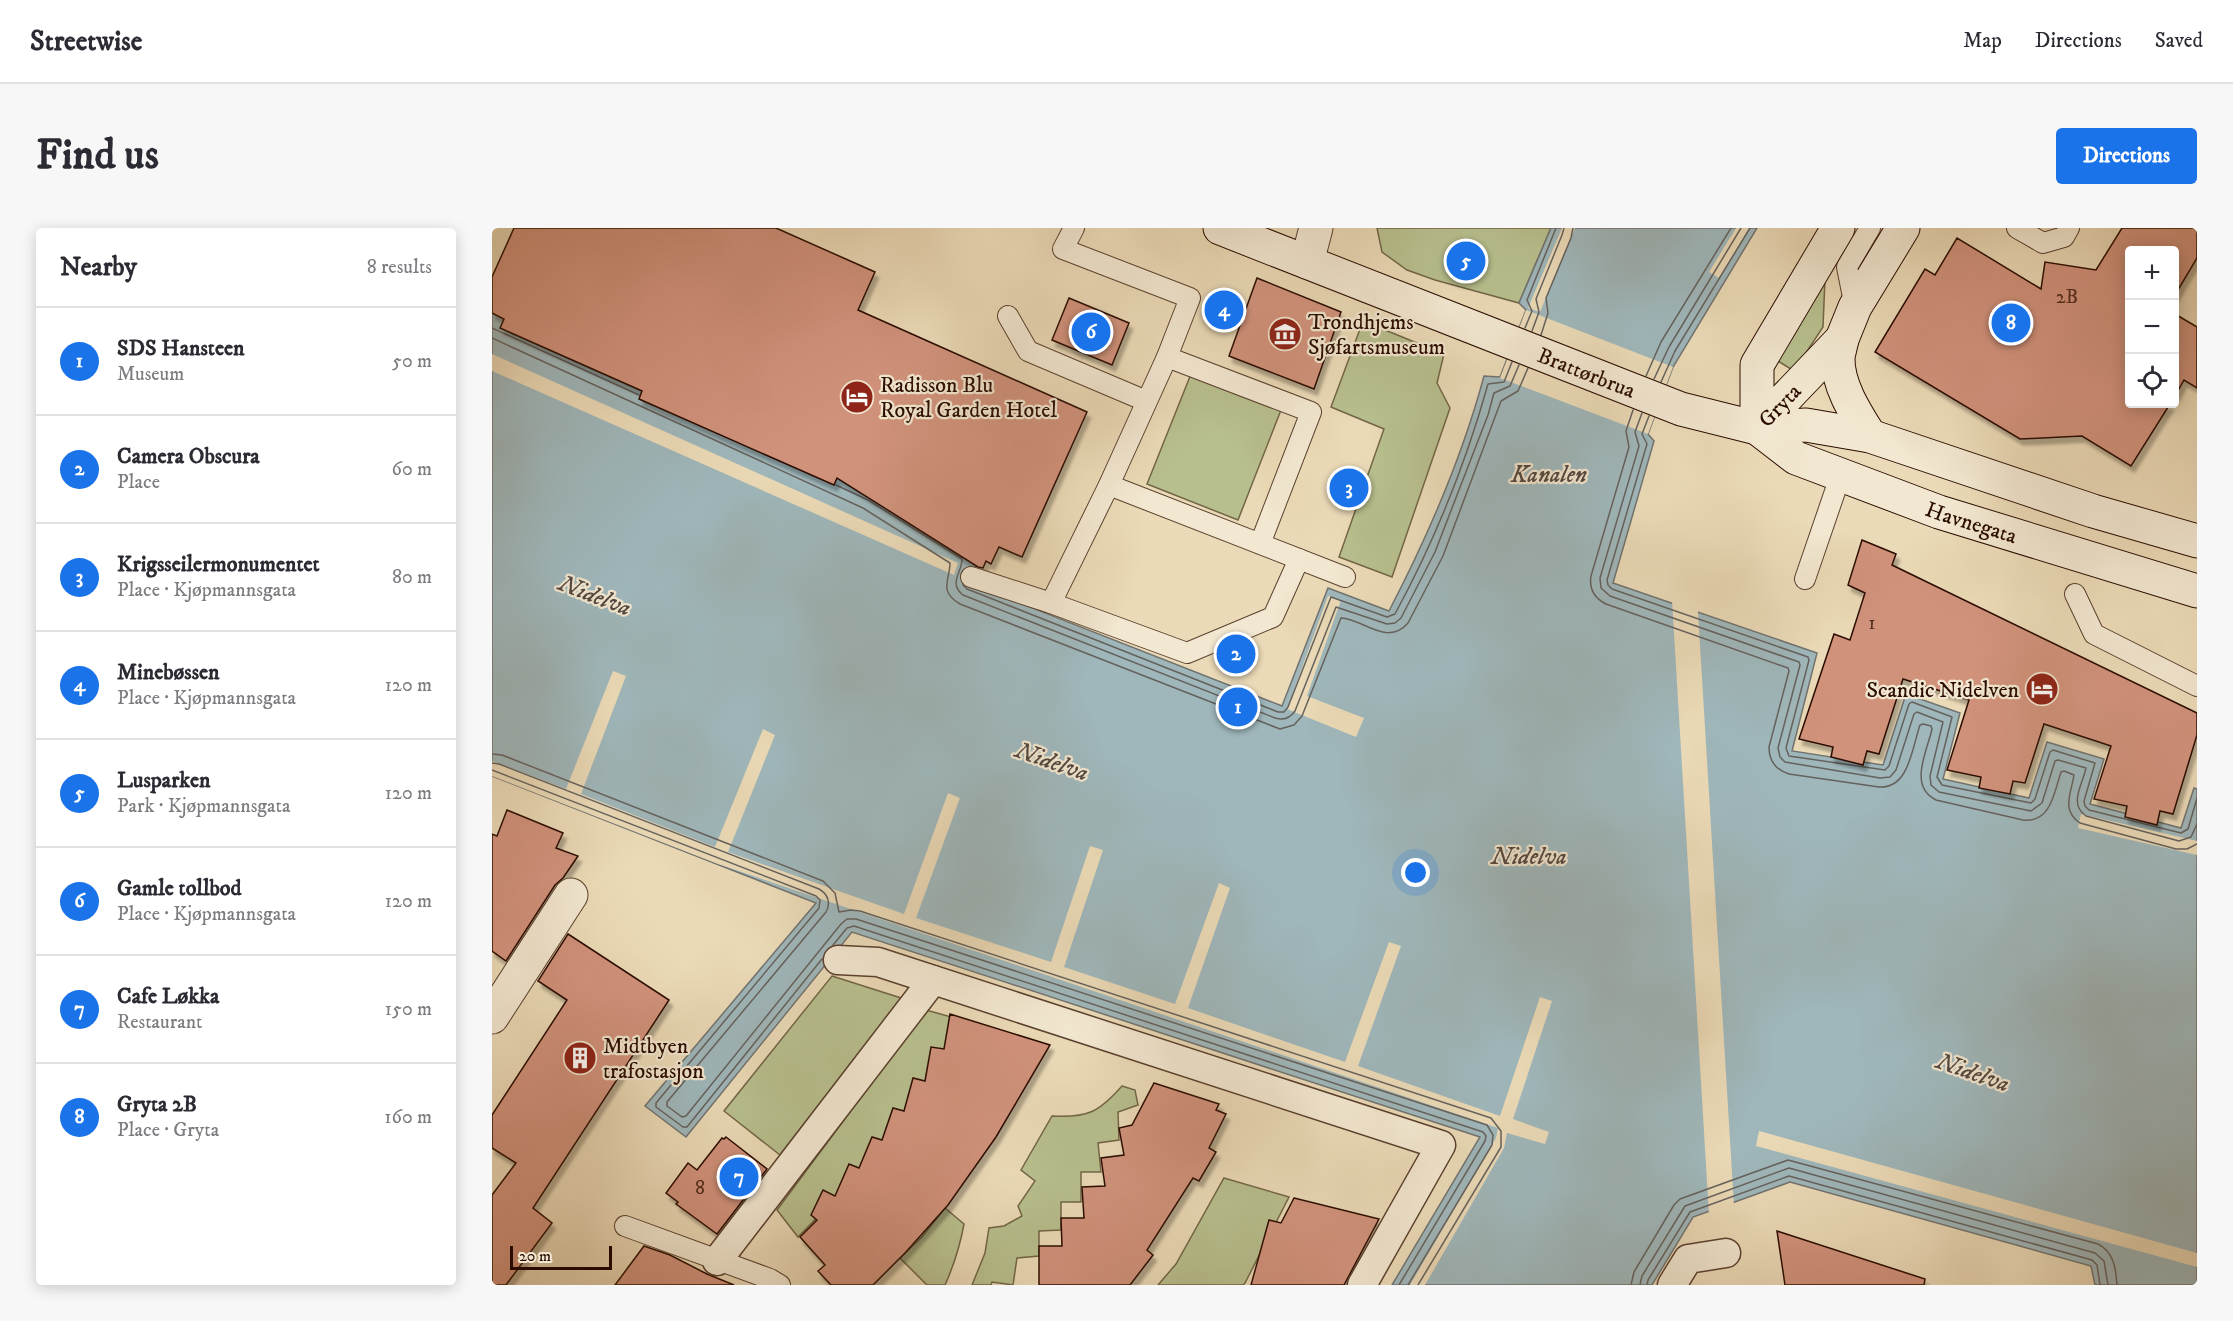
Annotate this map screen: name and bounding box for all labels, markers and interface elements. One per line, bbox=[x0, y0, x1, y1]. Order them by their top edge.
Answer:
text: Streetwise bbox=[30, 24, 142, 59]
text: Map bbox=[1963, 28, 2002, 54]
text: Directions bbox=[2035, 28, 2122, 54]
text: Saved bbox=[2155, 28, 2203, 54]
button: Directions bbox=[2056, 128, 2197, 184]
text: Find us bbox=[36, 130, 159, 182]
pin: 5 bbox=[1446, 238, 1486, 284]
map controls bbox=[2125, 246, 2179, 408]
button: + bbox=[2125, 246, 2179, 300]
text: Nearby bbox=[60, 251, 137, 284]
text: 8 results bbox=[367, 255, 432, 280]
house number: 2B bbox=[2056, 285, 2078, 310]
pin: 4 bbox=[1204, 288, 1244, 332]
pin: 8 bbox=[1992, 300, 2030, 346]
button: − bbox=[2125, 300, 2179, 354]
place label: Trondhjems Sjøfartsmuseum bbox=[1308, 309, 1445, 361]
pin: 6 bbox=[1072, 310, 1110, 354]
museum icon: Trondhjems Sjøfartsmuseum bbox=[1267, 316, 1303, 352]
text: SDS Hansteen bbox=[117, 335, 245, 362]
street label: Brattørbrua bbox=[1533, 342, 1640, 405]
text: 1 bbox=[76, 349, 83, 374]
text: 50 m bbox=[392, 349, 432, 374]
button: locate bbox=[2125, 354, 2179, 408]
text: Museum bbox=[117, 362, 184, 387]
place label: Radisson Blu Royal Garden Hotel bbox=[880, 372, 1057, 424]
street label: Gryta bbox=[1753, 378, 1808, 433]
hotel icon: Radisson Blu Royal Garden Hotel bbox=[839, 379, 875, 415]
text: Camera Obscura bbox=[117, 443, 260, 470]
text: 2 bbox=[75, 457, 84, 482]
text: 60 m bbox=[392, 457, 432, 482]
water label: Kanalen bbox=[1510, 460, 1587, 490]
pin: 3 bbox=[1330, 466, 1368, 510]
text: Place bbox=[117, 470, 160, 495]
street label: Havnegata bbox=[1921, 496, 2021, 550]
text: Krigsseilermonumentet bbox=[117, 551, 320, 578]
text: 3 bbox=[76, 565, 83, 590]
text: 80 m bbox=[392, 565, 432, 590]
water label: Nidelva bbox=[552, 568, 635, 623]
text: Place · Kjøpmannsgata bbox=[117, 578, 296, 603]
house number: 1 bbox=[1868, 611, 1876, 636]
pin: 2 bbox=[1216, 632, 1256, 676]
text: Minebøssen bbox=[117, 659, 220, 686]
hotel icon: Scandic Nidelven bbox=[2024, 671, 2060, 707]
text: 4 bbox=[74, 673, 85, 698]
text: 120 m bbox=[385, 673, 432, 698]
place label: Scandic Nidelven bbox=[1866, 677, 2019, 704]
pin: 1 bbox=[1218, 684, 1258, 730]
text: Place · Kjøpmannsgata bbox=[117, 686, 296, 711]
water label: Nidelva bbox=[1009, 735, 1092, 788]
text: Lusparken bbox=[117, 767, 211, 794]
text: 5 bbox=[75, 781, 84, 806]
text: 120 m bbox=[385, 781, 432, 806]
text: Park · Kjøpmannsgata bbox=[117, 794, 291, 819]
water label: Nidelva bbox=[1489, 842, 1567, 872]
your location bbox=[1401, 858, 1430, 887]
text: Gamle tollbod bbox=[117, 875, 241, 902]
text: 6 bbox=[74, 889, 85, 914]
text: 120 m bbox=[385, 889, 432, 914]
text: Place · Kjøpmannsgata bbox=[117, 902, 296, 927]
text: Cafe Løkka bbox=[117, 983, 219, 1010]
text: 7 bbox=[74, 997, 85, 1022]
text: 150 m bbox=[385, 997, 432, 1022]
text: Restaurant bbox=[117, 1010, 202, 1035]
place label: Midtbyen trafostasjon bbox=[603, 1033, 704, 1085]
building icon: Midtbyen trafostasjon bbox=[562, 1040, 598, 1076]
water label: Nidelva bbox=[1930, 1046, 2013, 1099]
text: Gryta 2B bbox=[117, 1091, 197, 1118]
text: 8 bbox=[74, 1105, 85, 1130]
text: 160 m bbox=[384, 1105, 432, 1130]
text: Place · Gryta bbox=[117, 1118, 219, 1143]
pin: 7 bbox=[720, 1154, 758, 1200]
house number: 8 bbox=[695, 1176, 705, 1201]
scale bar bbox=[510, 1243, 612, 1270]
text: 20 m bbox=[519, 1246, 551, 1266]

